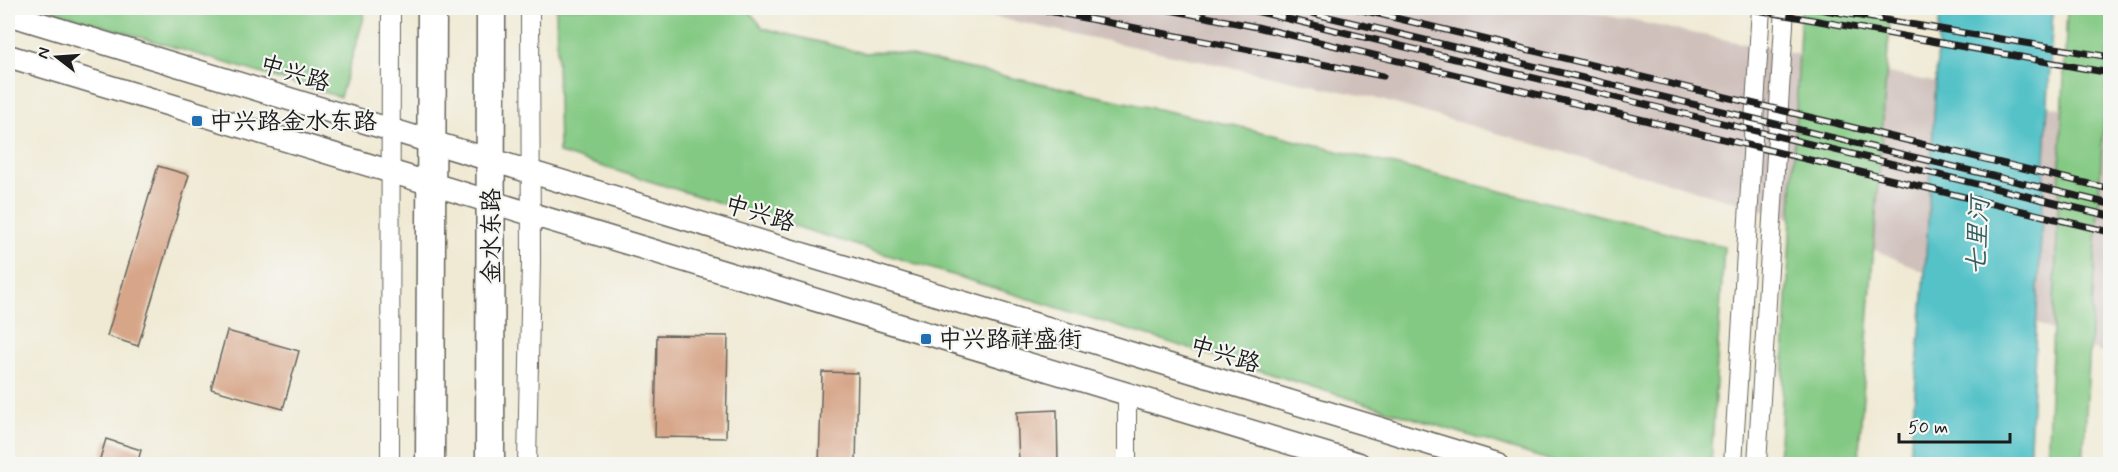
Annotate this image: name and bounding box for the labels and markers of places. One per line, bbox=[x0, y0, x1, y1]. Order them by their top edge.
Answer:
place label: 中兴路金水东路 bbox=[209, 107, 377, 138]
marker: 中兴路金水东路 bbox=[190, 114, 204, 128]
place label: 中兴路祥盛街 bbox=[938, 325, 1082, 356]
marker: 中兴路祥盛街 bbox=[919, 332, 933, 346]

